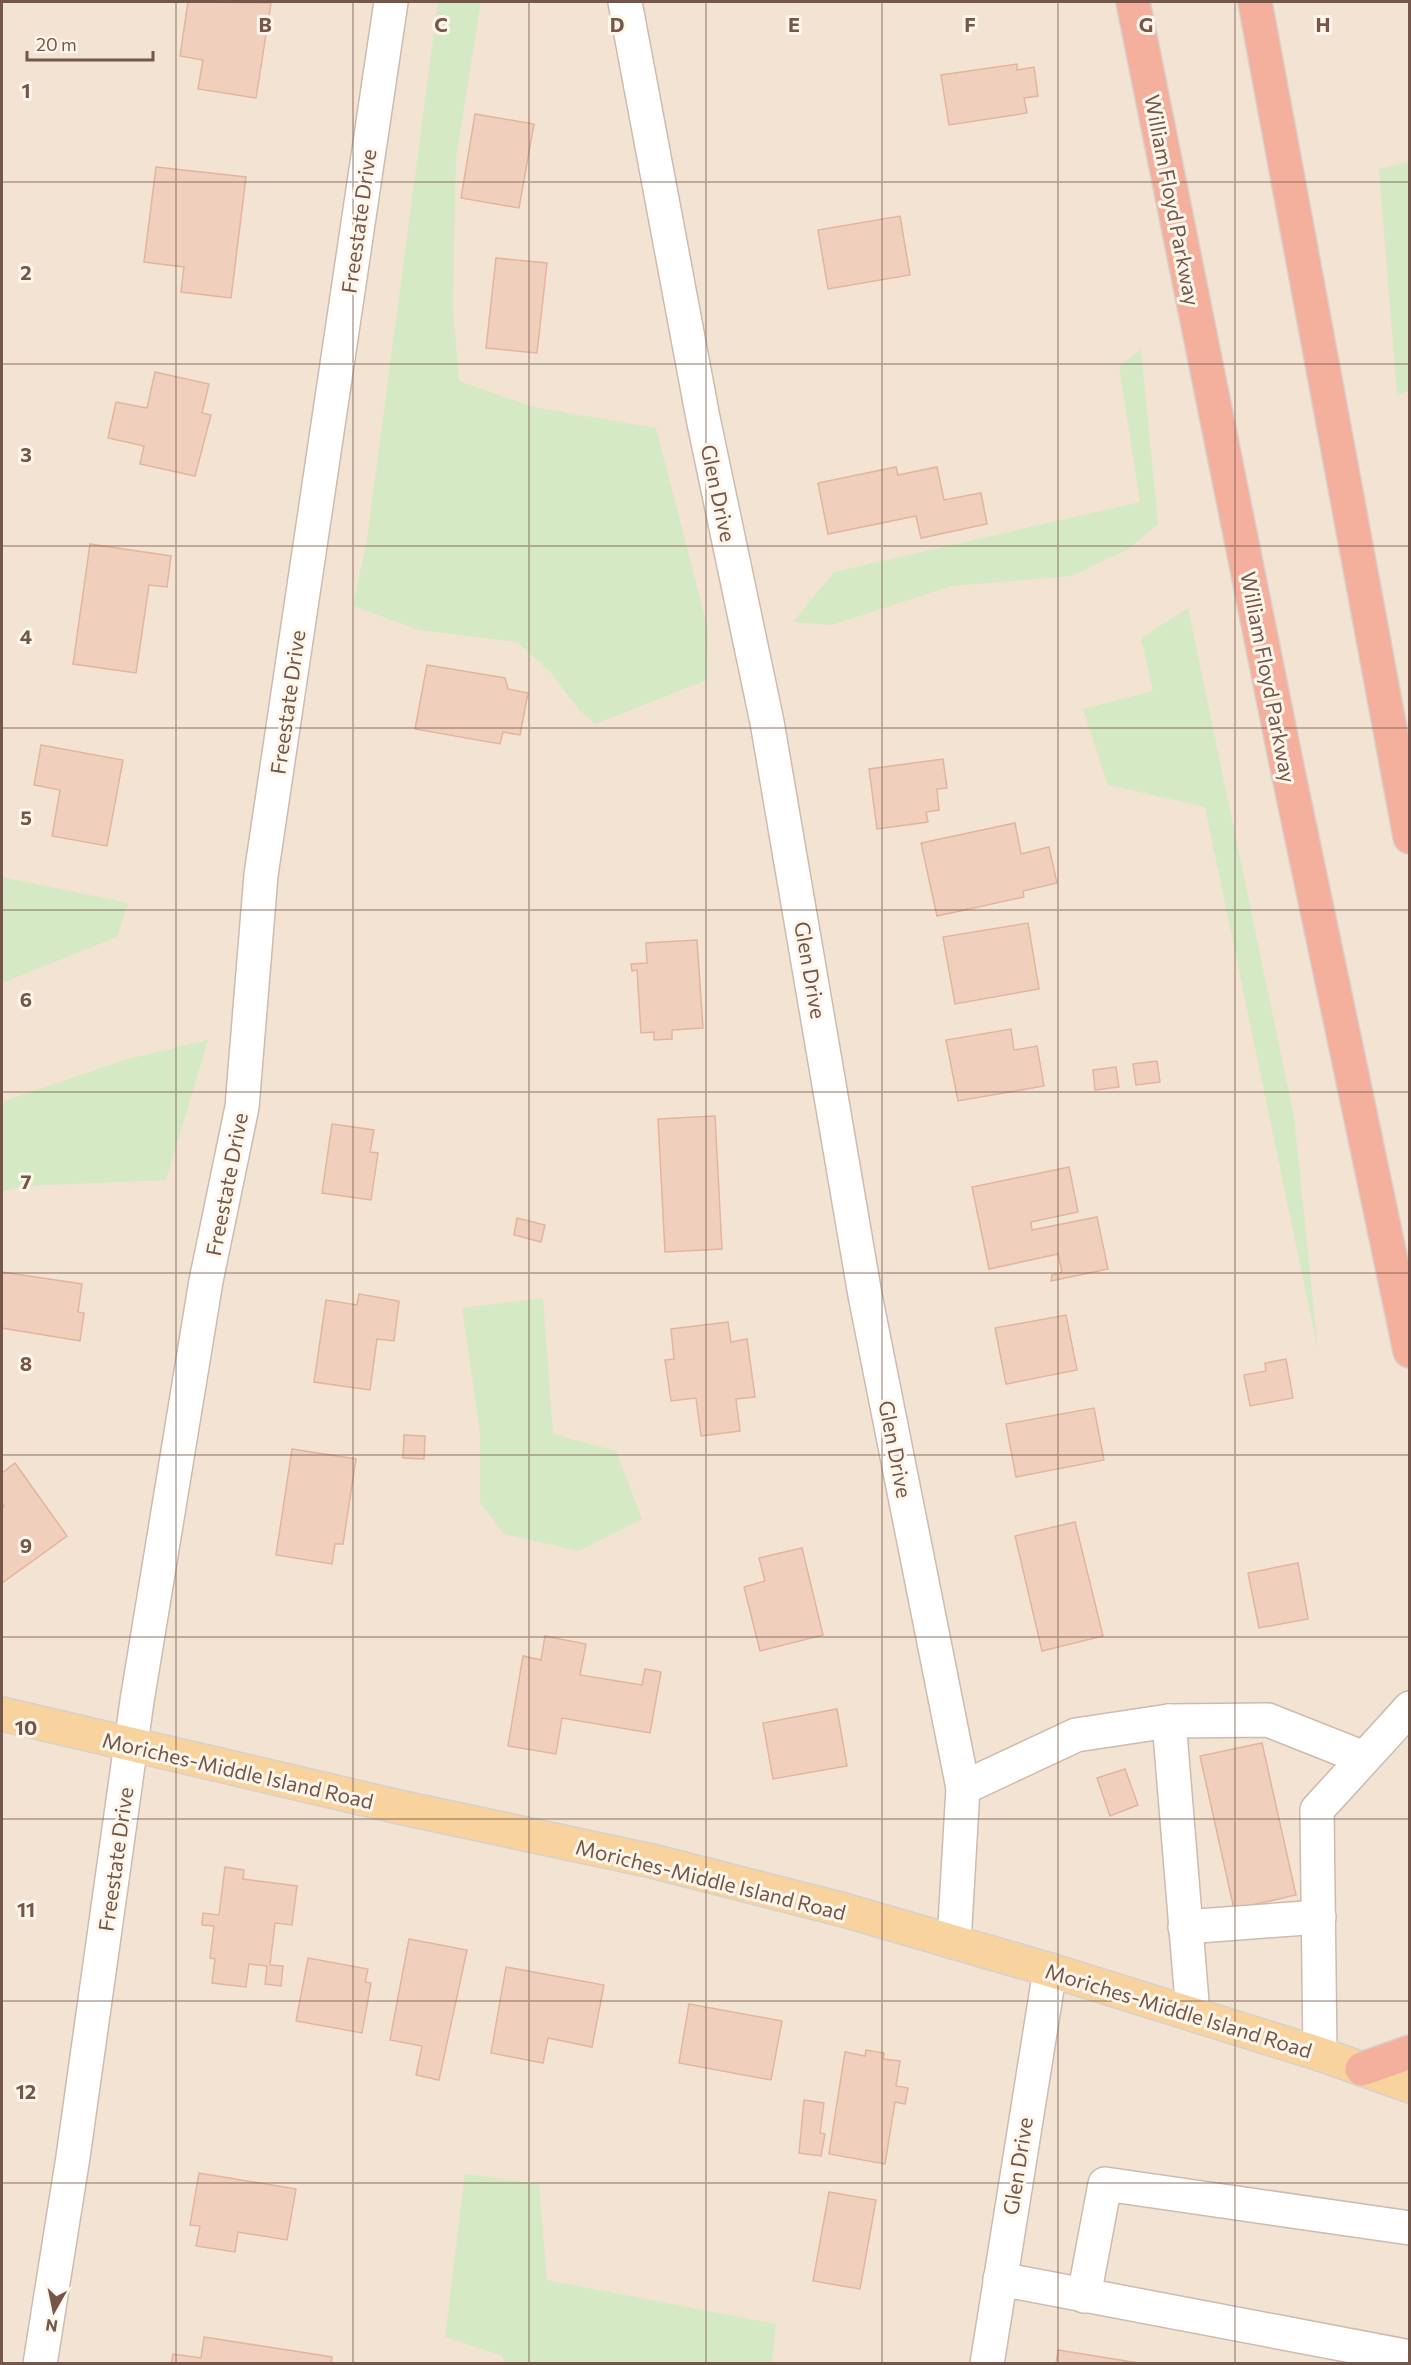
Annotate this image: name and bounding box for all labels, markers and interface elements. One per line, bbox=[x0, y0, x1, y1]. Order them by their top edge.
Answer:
text: B bbox=[258, 12, 272, 36]
text: C bbox=[434, 12, 448, 36]
text: D bbox=[610, 12, 624, 36]
text: E bbox=[788, 12, 800, 36]
text: F bbox=[964, 12, 976, 36]
text: G bbox=[1139, 12, 1153, 36]
text: H bbox=[1316, 12, 1331, 36]
scale bar bbox=[27, 24, 153, 62]
text: 20 m bbox=[36, 33, 77, 55]
text: 1 bbox=[21, 78, 31, 102]
street label: William Floyd Parkway bbox=[1140, 92, 1206, 308]
street label: Freestate Drive bbox=[336, 147, 380, 295]
text: 2 bbox=[20, 260, 32, 284]
text: 3 bbox=[20, 442, 32, 466]
street label: Glen Drive bbox=[697, 442, 741, 544]
street label: William Floyd Parkway bbox=[1236, 569, 1302, 785]
text: 4 bbox=[20, 624, 32, 648]
street label: Freestate Drive bbox=[265, 628, 309, 776]
text: 5 bbox=[20, 805, 32, 829]
street label: Glen Drive bbox=[790, 919, 832, 1021]
text: 6 bbox=[20, 987, 32, 1011]
street label: Freestate Drive bbox=[200, 1110, 252, 1258]
text: 7 bbox=[21, 1169, 32, 1193]
text: 8 bbox=[20, 1351, 32, 1375]
street label: Glen Drive bbox=[874, 1398, 918, 1500]
text: 9 bbox=[20, 1533, 32, 1557]
text: 10 bbox=[15, 1715, 37, 1739]
street label: Moriches-Middle Island Road bbox=[100, 1727, 376, 1813]
street label: Freestate Drive bbox=[93, 1785, 137, 1933]
street label: Moriches-Middle Island Road bbox=[573, 1833, 849, 1925]
text: 11 bbox=[17, 1897, 35, 1921]
street label: Moriches-Middle Island Road bbox=[1043, 1957, 1315, 2063]
text: 12 bbox=[16, 2079, 36, 2103]
street label: Glen Drive bbox=[997, 2115, 1037, 2217]
north arrow bbox=[24, 2281, 84, 2341]
text: N bbox=[44, 2316, 59, 2337]

